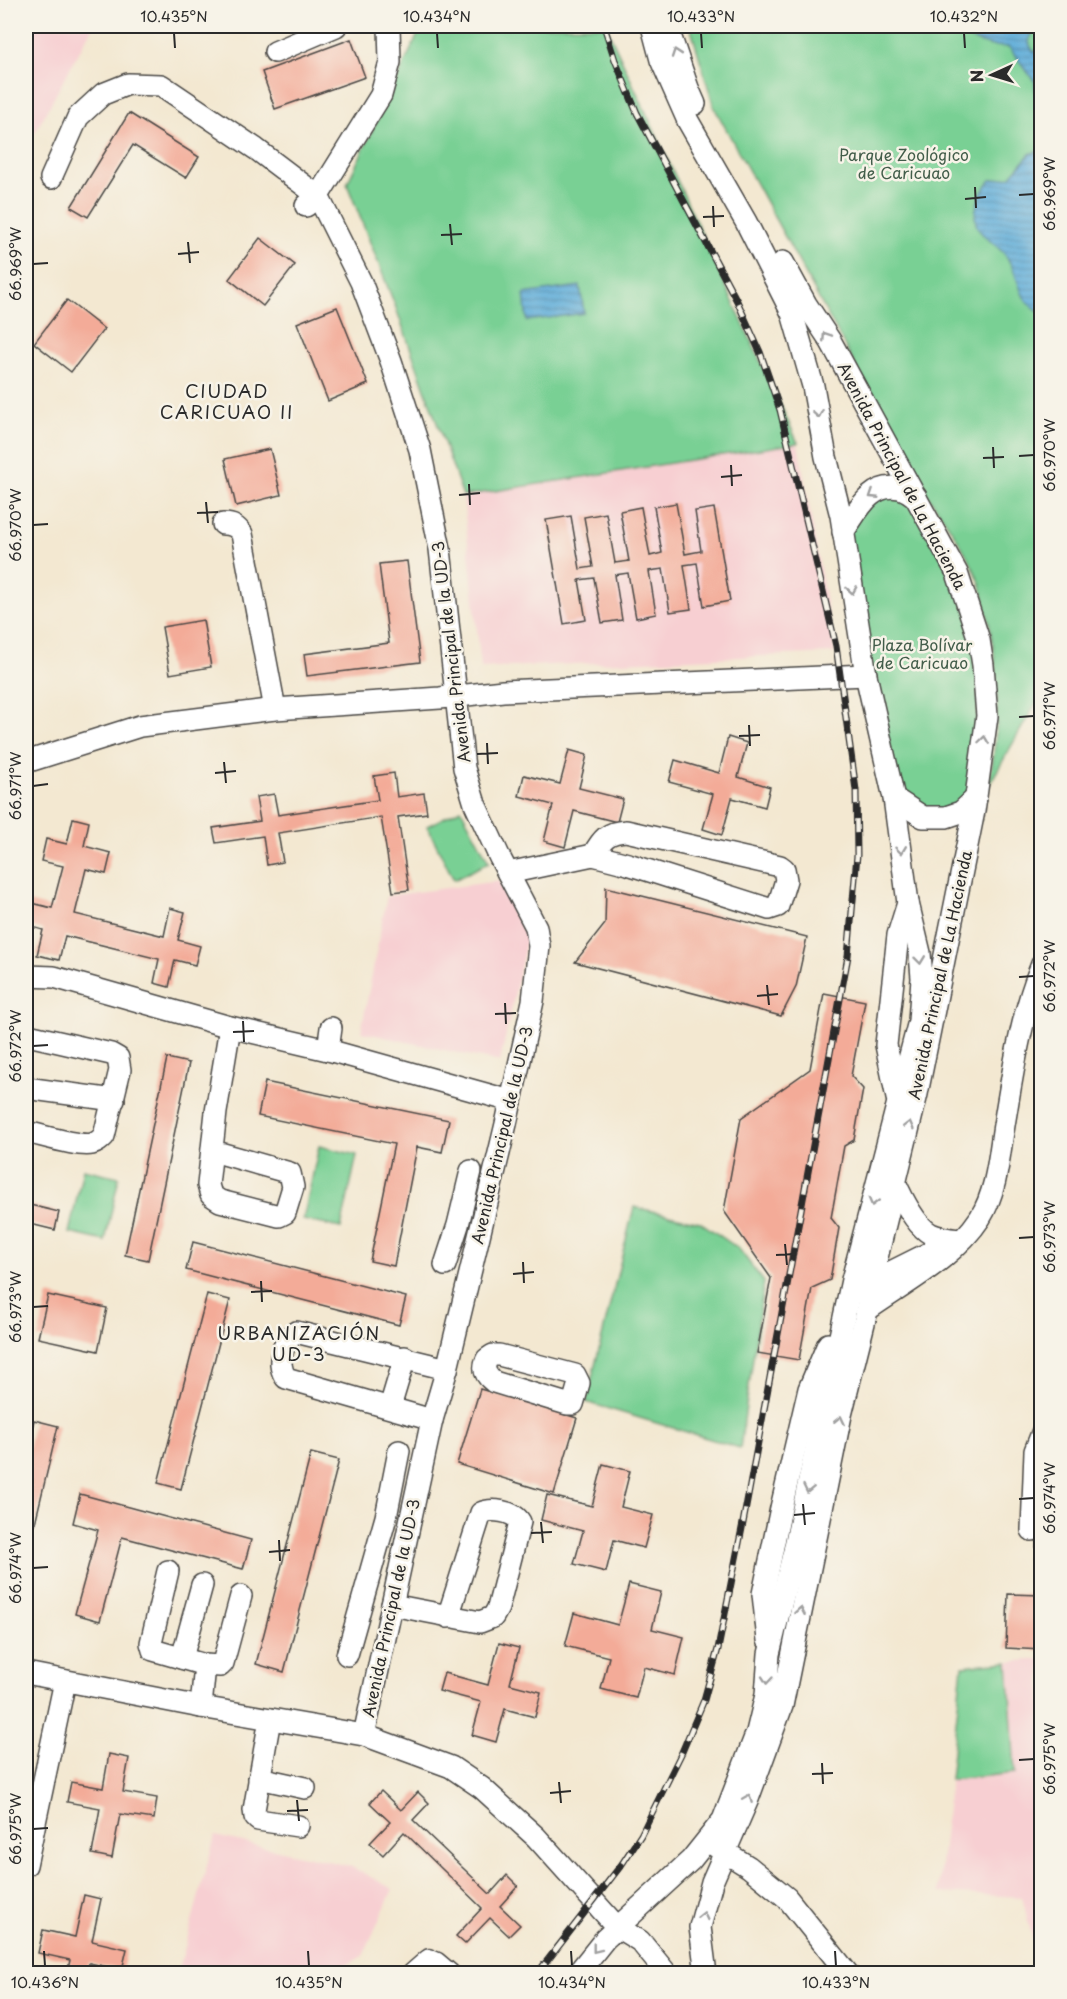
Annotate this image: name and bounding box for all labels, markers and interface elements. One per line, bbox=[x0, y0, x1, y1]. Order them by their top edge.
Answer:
text: 10.435°N bbox=[140, 4, 208, 27]
text: 10.434°N bbox=[403, 4, 471, 27]
text: 10.433°N bbox=[667, 4, 735, 27]
text: 10.432°N bbox=[930, 4, 998, 27]
north arrow bbox=[962, 45, 1022, 105]
one-way arrow bbox=[670, 48, 683, 59]
text: N bbox=[964, 69, 988, 83]
park label: Parque Zoológico de Caricuao bbox=[839, 142, 969, 184]
text: 66.969°W bbox=[1037, 156, 1060, 231]
text: 66.969°W bbox=[3, 226, 26, 301]
one-way arrow bbox=[822, 332, 834, 342]
street label: Avenida Principal de La Hacienda bbox=[833, 358, 973, 594]
district label: CIUDAD CARICUAO II bbox=[160, 377, 294, 425]
one-way arrow bbox=[811, 408, 824, 418]
text: 66.970°W bbox=[1037, 418, 1060, 492]
text: 66.970°W bbox=[3, 488, 26, 562]
one-way arrow bbox=[868, 488, 879, 499]
street label: Avenida Principal de la UD-3 bbox=[425, 540, 476, 764]
one-way arrow bbox=[846, 585, 858, 594]
park label: Plaza Bolívar de Caricuao bbox=[872, 632, 973, 674]
text: 66.971°W bbox=[1037, 681, 1060, 750]
one-way arrow bbox=[977, 736, 990, 745]
text: 66.971°W bbox=[3, 751, 26, 820]
one-way arrow bbox=[894, 846, 907, 855]
street label: Avenida Principal de La Hacienda bbox=[901, 848, 977, 1102]
text: 66.972°W bbox=[1037, 939, 1060, 1012]
one-way arrow bbox=[913, 955, 926, 964]
text: 66.972°W bbox=[3, 1009, 26, 1082]
street label: Avenida Principal de la UD-3 bbox=[464, 1023, 538, 1246]
one-way arrow bbox=[901, 1120, 914, 1130]
one-way arrow bbox=[867, 1197, 880, 1207]
text: 66.973°W bbox=[1037, 1200, 1060, 1273]
text: 66.973°W bbox=[3, 1270, 26, 1343]
district label: URBANIZACIÓN UD-3 bbox=[217, 1319, 381, 1367]
one-way arrow bbox=[833, 1415, 846, 1425]
text: 66.974°W bbox=[1037, 1461, 1060, 1534]
one-way arrow bbox=[802, 1484, 815, 1494]
street label: Avenida Principal de la UD-3 bbox=[355, 1496, 425, 1719]
text: 66.974°W bbox=[3, 1531, 26, 1604]
one-way arrow bbox=[793, 1606, 806, 1616]
one-way arrow bbox=[761, 1675, 774, 1684]
text: 66.975°W bbox=[1037, 1722, 1060, 1795]
text: 66.975°W bbox=[3, 1792, 26, 1865]
one-way arrow bbox=[741, 1793, 753, 1804]
one-way arrow bbox=[695, 1911, 708, 1921]
one-way arrow bbox=[593, 1943, 604, 1954]
text: 10.436°N bbox=[11, 1970, 79, 1993]
text: 10.435°N bbox=[275, 1970, 343, 1993]
text: 10.434°N bbox=[538, 1970, 606, 1993]
text: 10.433°N bbox=[802, 1970, 870, 1993]

